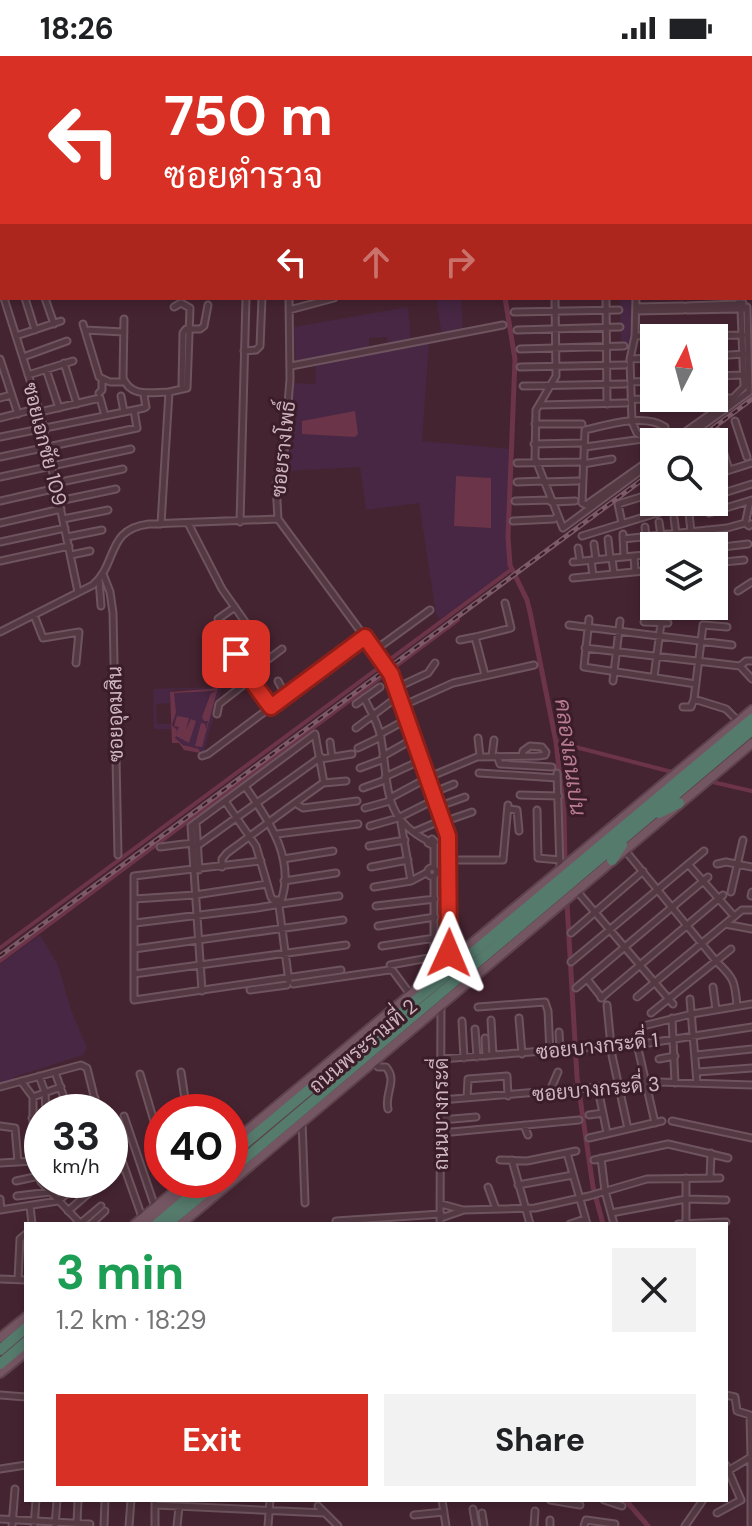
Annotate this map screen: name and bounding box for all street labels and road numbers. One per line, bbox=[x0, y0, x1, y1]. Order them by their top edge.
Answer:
street label: ซอยเอกชัย 109 bbox=[17, 380, 73, 508]
street label: ซอยรางโพธิ์ bbox=[260, 399, 301, 498]
street label: ซอยอุดมสิน bbox=[101, 666, 130, 762]
street label: ถนนพระรามที่ 2 bbox=[301, 990, 422, 1099]
street label: ซอยบางกระดี่ 1 bbox=[534, 1023, 659, 1065]
street label: ถนนบางกระดี่ bbox=[424, 1058, 454, 1170]
street label: ซอยบางกระดี่ 3 bbox=[531, 1066, 661, 1108]

